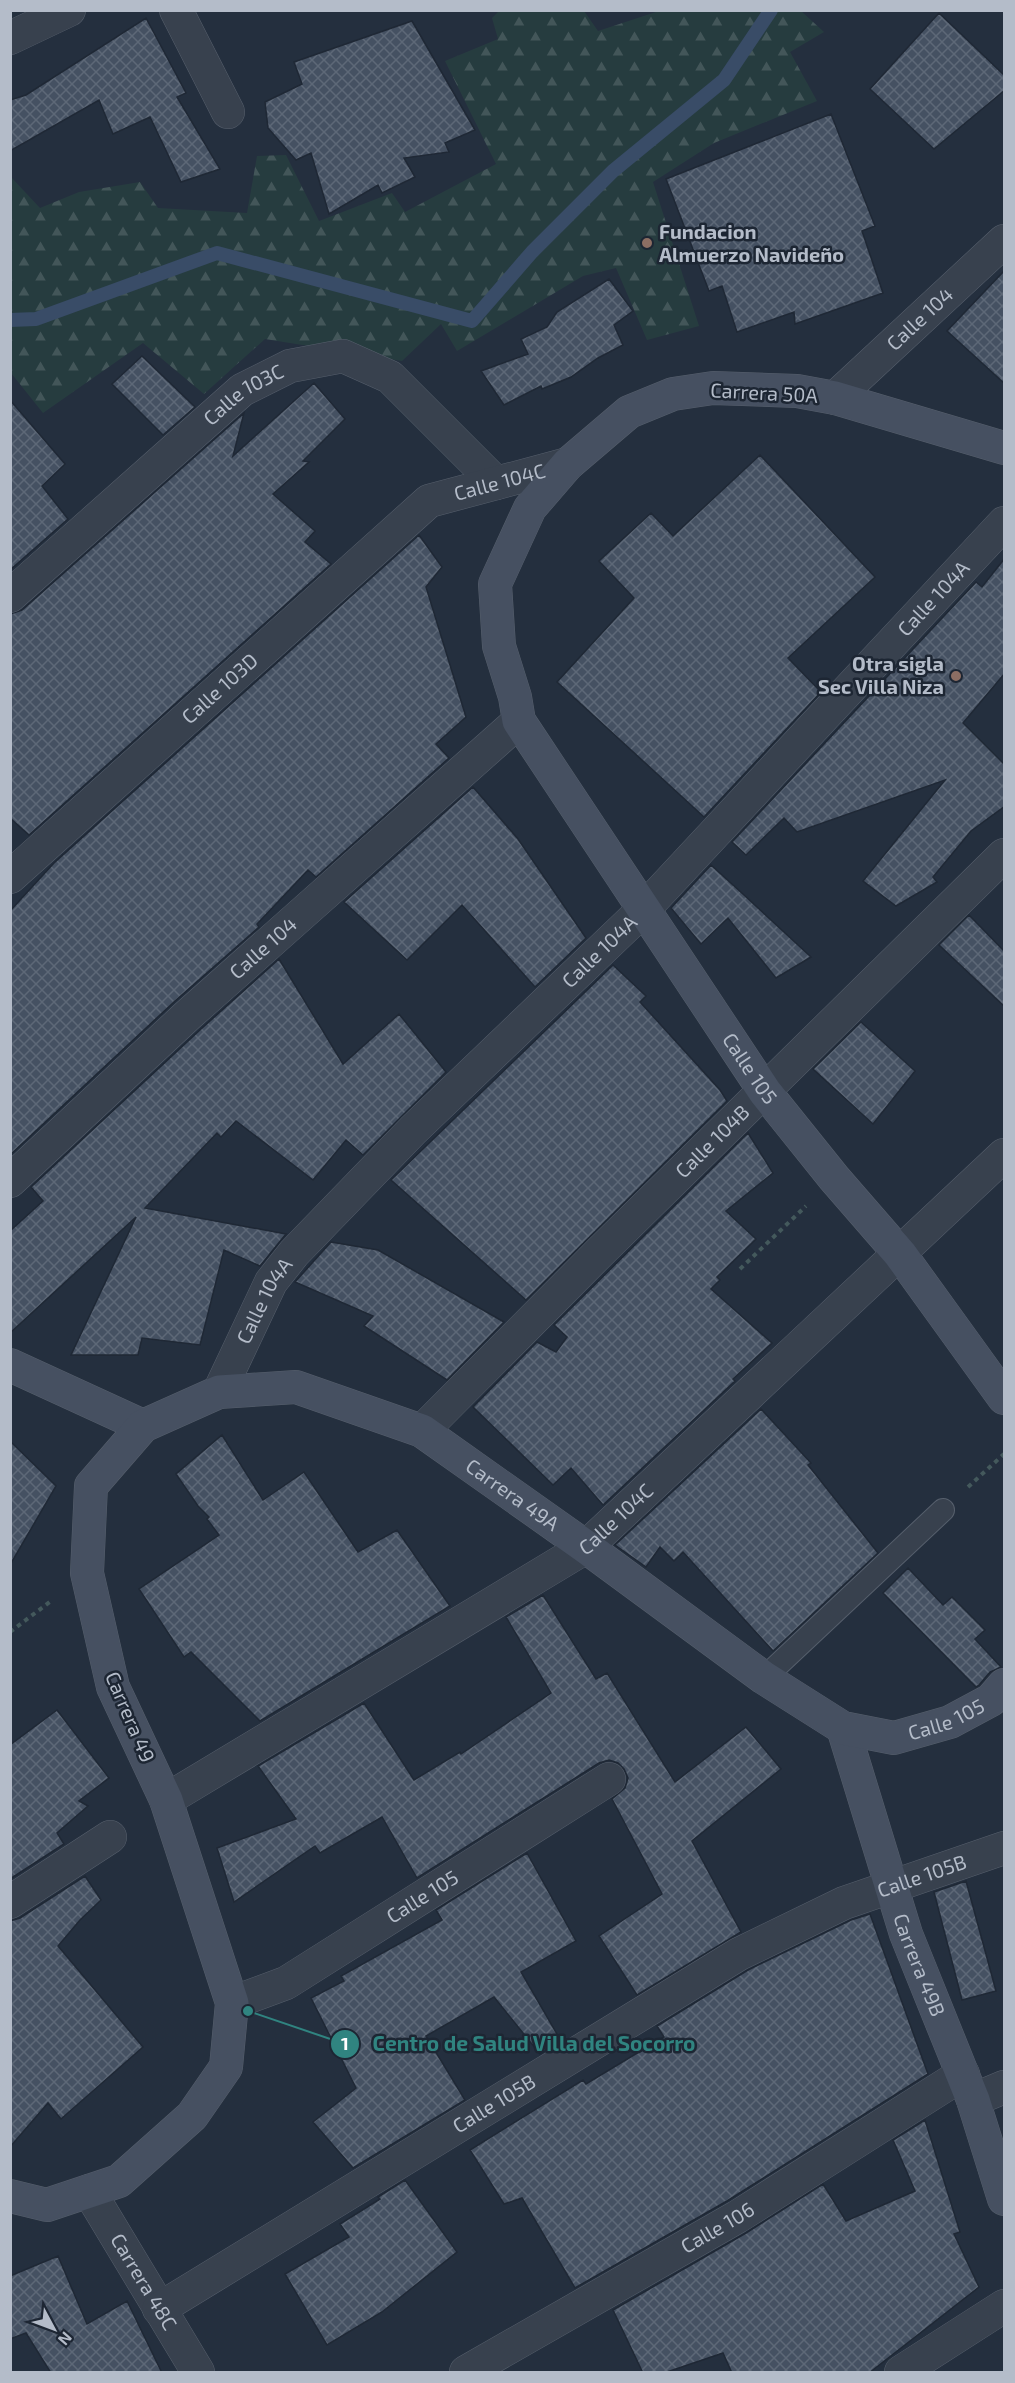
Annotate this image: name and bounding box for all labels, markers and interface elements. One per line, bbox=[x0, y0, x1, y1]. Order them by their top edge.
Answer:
place label: Fundacion Almuerzo Navideño bbox=[659, 219, 844, 266]
marker: Fundacion Almuerzo Navideño bbox=[640, 236, 654, 250]
street label: Calle 104 bbox=[881, 282, 957, 355]
street label: Calle 103C bbox=[198, 358, 287, 430]
street label: Carrera 50A bbox=[710, 377, 819, 407]
street label: Calle 104C bbox=[451, 458, 547, 505]
street label: Calle 104A bbox=[892, 555, 974, 641]
street label: Calle 103D bbox=[176, 648, 262, 728]
place label: Otra sigla Sec Villa Niza bbox=[818, 651, 944, 698]
marker: Otra sigla Sec Villa Niza bbox=[949, 669, 963, 683]
street label: Calle 104A bbox=[556, 909, 642, 992]
street label: Calle 104 bbox=[224, 911, 301, 984]
street label: Calle 105 bbox=[718, 1028, 783, 1108]
street label: Calle 104B bbox=[670, 1099, 754, 1182]
street label: Calle 104A bbox=[231, 1252, 297, 1347]
street label: Carrera 49A bbox=[462, 1453, 565, 1536]
street label: Calle 104C bbox=[574, 1478, 657, 1559]
street label: Carrera 49 bbox=[101, 1668, 161, 1766]
street label: Calle 105 bbox=[905, 1693, 988, 1744]
street label: Calle 105B bbox=[874, 1849, 969, 1902]
street label: Calle 105 bbox=[382, 1864, 462, 1928]
street label: Carrera 49B bbox=[889, 1910, 951, 2020]
callout: Centro de Salud Villa del Socorro bbox=[330, 2024, 708, 2063]
text: Centro de Salud Villa del Socorro bbox=[373, 2030, 695, 2055]
text: 1 bbox=[341, 2032, 349, 2054]
street label: Calle 105B bbox=[448, 2069, 539, 2137]
street label: Calle 106 bbox=[676, 2196, 758, 2258]
street label: Carrera 48C bbox=[106, 2229, 183, 2334]
north arrow bbox=[24, 2299, 84, 2359]
text: N bbox=[55, 2329, 77, 2350]

